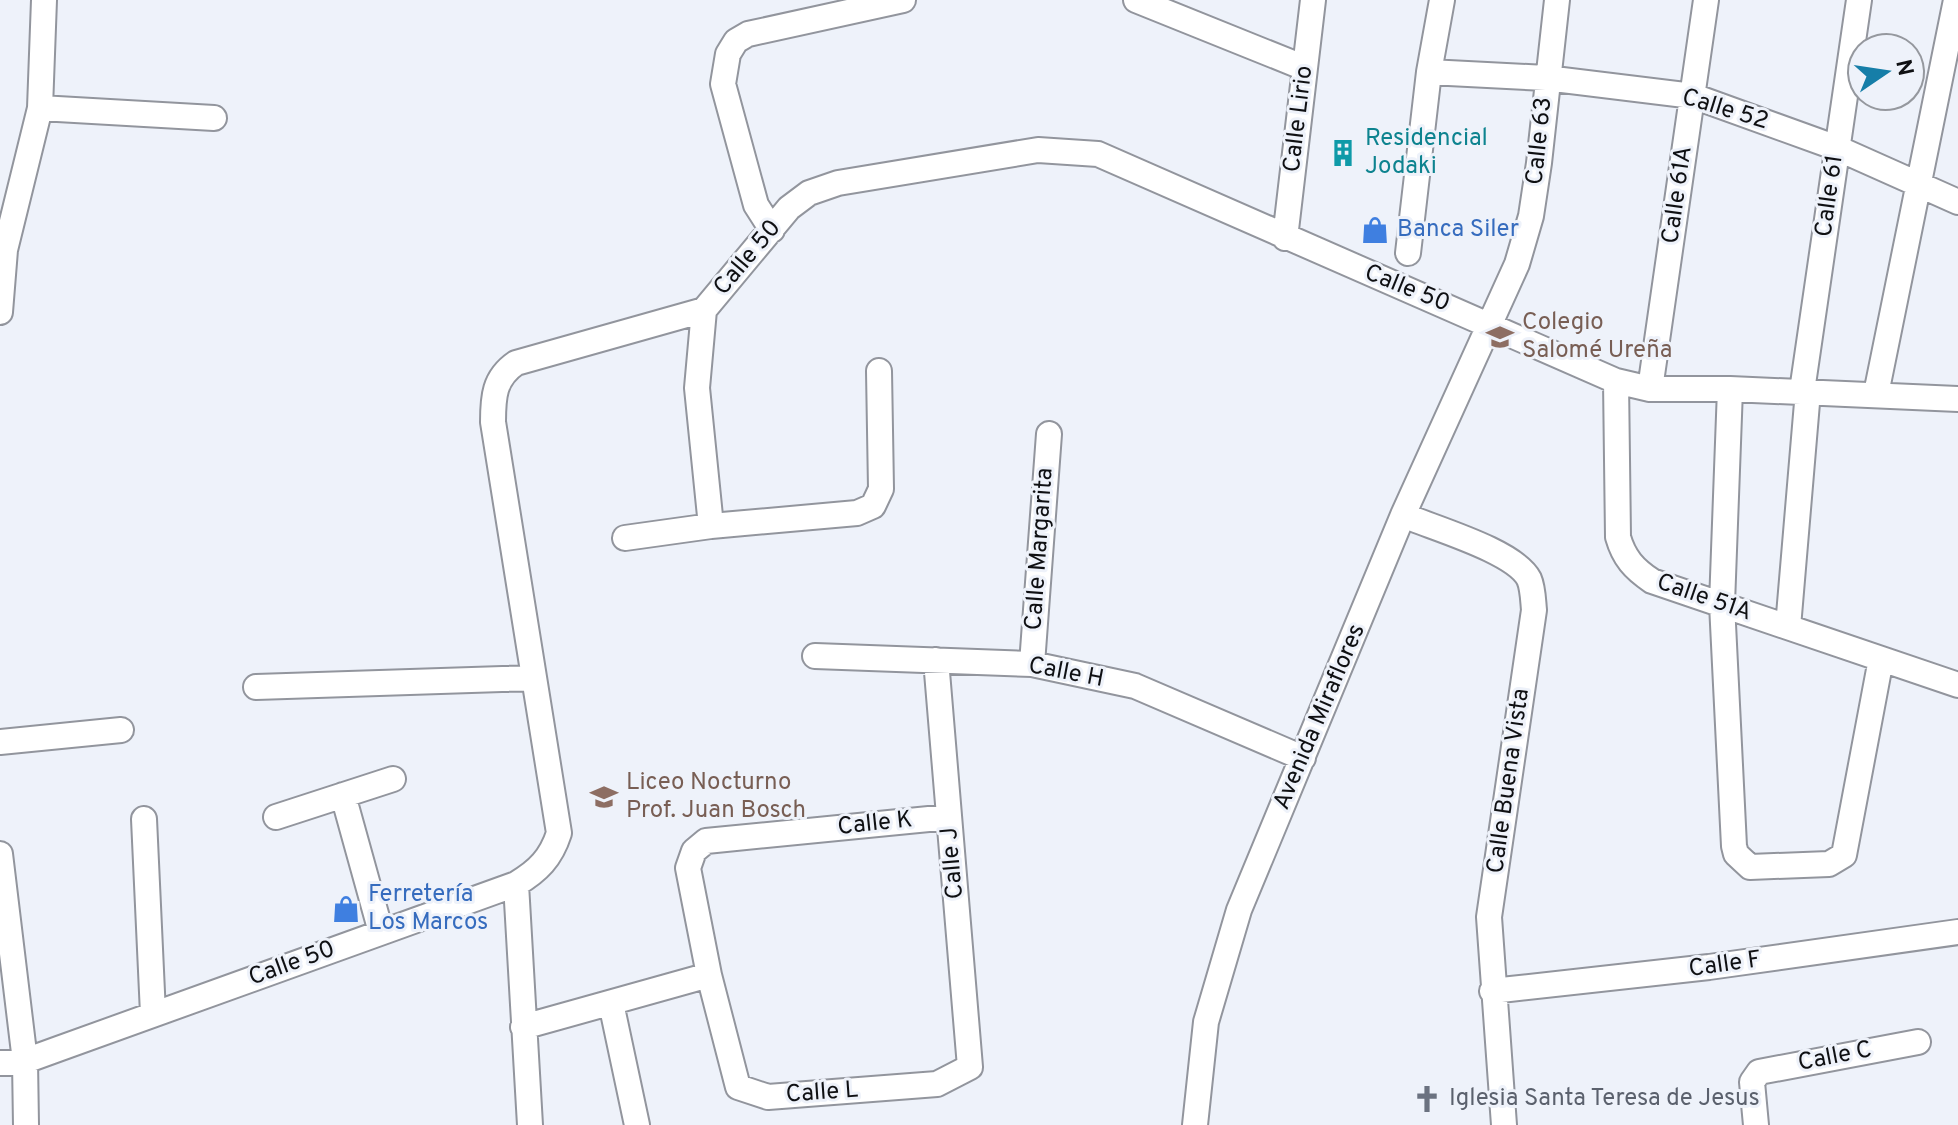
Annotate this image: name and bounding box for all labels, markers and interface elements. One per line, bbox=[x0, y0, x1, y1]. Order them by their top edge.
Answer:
north arrow bbox=[1846, 32, 1926, 112]
text: N bbox=[1888, 57, 1918, 79]
street label: Calle Lirio bbox=[1278, 64, 1320, 174]
street label: Calle 52 bbox=[1678, 83, 1772, 137]
street label: Calle 63 bbox=[1520, 96, 1560, 186]
place label: Residencial Jodaki bbox=[1365, 124, 1488, 182]
building icon: Residencial Jodaki bbox=[1328, 138, 1358, 168]
street label: Calle 61A bbox=[1656, 144, 1700, 246]
street label: Calle 61 bbox=[1809, 153, 1851, 239]
street label: Calle 50 bbox=[708, 214, 788, 302]
shop icon: Banca Siler bbox=[1360, 215, 1390, 245]
place label: Banca Siler bbox=[1397, 215, 1519, 245]
street label: Calle 50 bbox=[1360, 258, 1454, 320]
place label: Colegio Salomé Ureña bbox=[1522, 308, 1672, 366]
school or university icon: Colegio Salomé Ureña bbox=[1485, 322, 1515, 352]
street label: Calle Margarita bbox=[1019, 467, 1061, 631]
street label: Calle 51A bbox=[1652, 568, 1756, 628]
street label: Avenida Miraflores bbox=[1267, 620, 1373, 814]
street label: Calle H bbox=[1026, 651, 1106, 695]
street label: Calle Buena Vista bbox=[1481, 686, 1537, 876]
place label: Liceo Nocturno Prof. Juan Bosch bbox=[626, 768, 806, 826]
school or university icon: Liceo Nocturno Prof. Juan Bosch bbox=[589, 782, 619, 812]
street label: Calle K bbox=[836, 805, 914, 843]
street label: Calle J bbox=[935, 826, 971, 900]
place label: Ferretería Los Marcos bbox=[368, 880, 488, 938]
shop icon: Ferretería Los Marcos bbox=[331, 894, 361, 924]
street label: Calle 50 bbox=[245, 935, 339, 993]
street label: Calle F bbox=[1687, 945, 1763, 985]
street label: Calle C bbox=[1795, 1035, 1875, 1079]
street label: Calle L bbox=[785, 1076, 859, 1110]
church icon: Iglesia Santa Teresa de Jesus bbox=[1412, 1084, 1442, 1114]
place label: Iglesia Santa Teresa de Jesus bbox=[1449, 1084, 1760, 1114]

